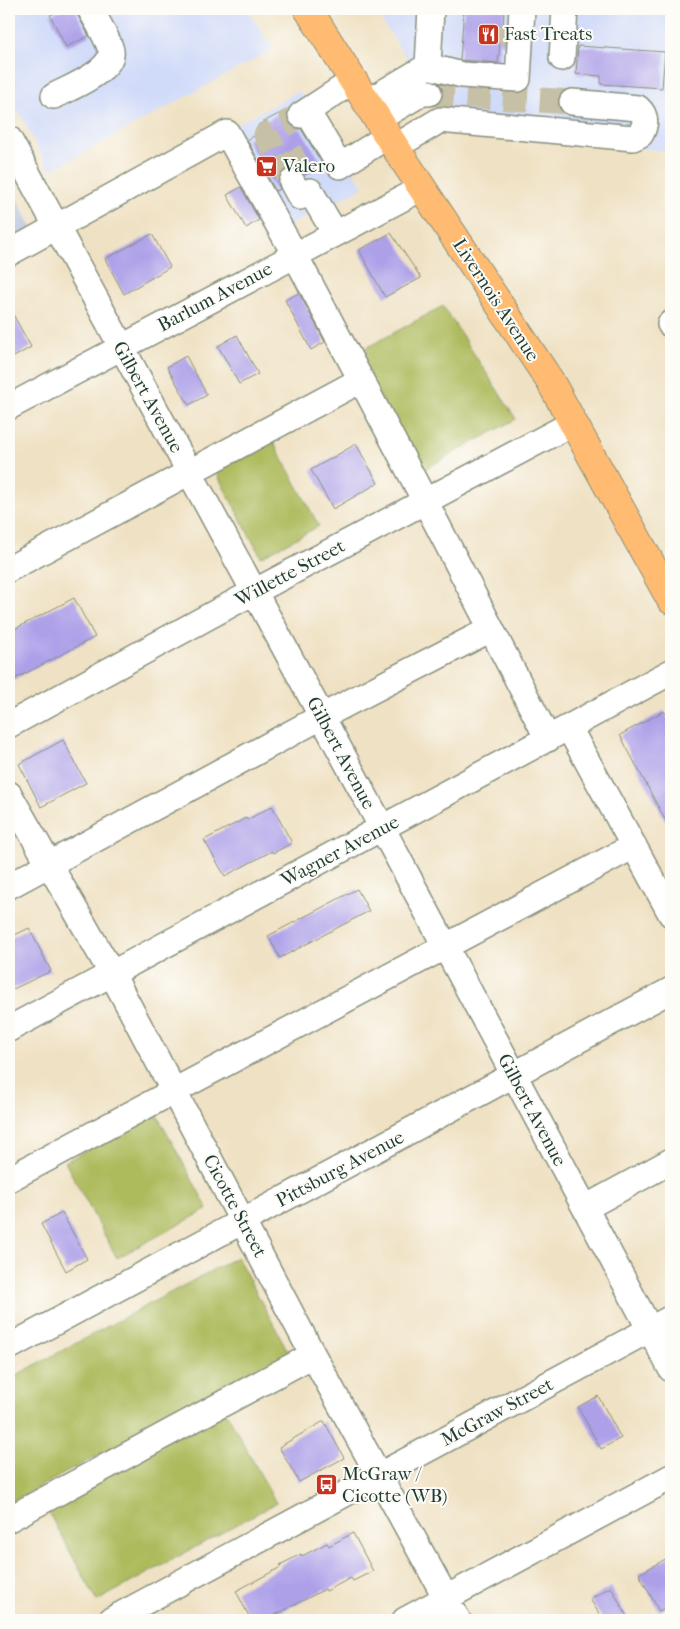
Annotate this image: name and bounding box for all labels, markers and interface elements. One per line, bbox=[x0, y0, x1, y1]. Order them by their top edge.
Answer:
restaurant icon: Fast Treats bbox=[476, 22, 500, 46]
place label: Fast Treats bbox=[504, 23, 592, 45]
supermarket icon: Valero bbox=[255, 154, 279, 178]
place label: Valero bbox=[282, 155, 335, 177]
street label: Livernois Avenue bbox=[448, 235, 544, 365]
street label: Barlum Avenue bbox=[154, 258, 276, 336]
street label: Gilbert Avenue bbox=[108, 337, 188, 457]
street label: Willette Street bbox=[230, 535, 349, 612]
street label: Gilbert Avenue bbox=[302, 693, 380, 813]
street label: Wagner Avenue bbox=[276, 811, 403, 892]
street label: Gilbert Avenue bbox=[493, 1050, 571, 1170]
street label: Pittsburg Avenue bbox=[272, 1126, 408, 1212]
street label: Cicotte Street bbox=[199, 1151, 271, 1261]
street label: McGraw Street bbox=[437, 1373, 557, 1451]
place label: McGraw / Cicotte (WB) bbox=[342, 1463, 448, 1507]
bus stop icon: McGraw / Cicotte (WB) bbox=[314, 1473, 338, 1497]

